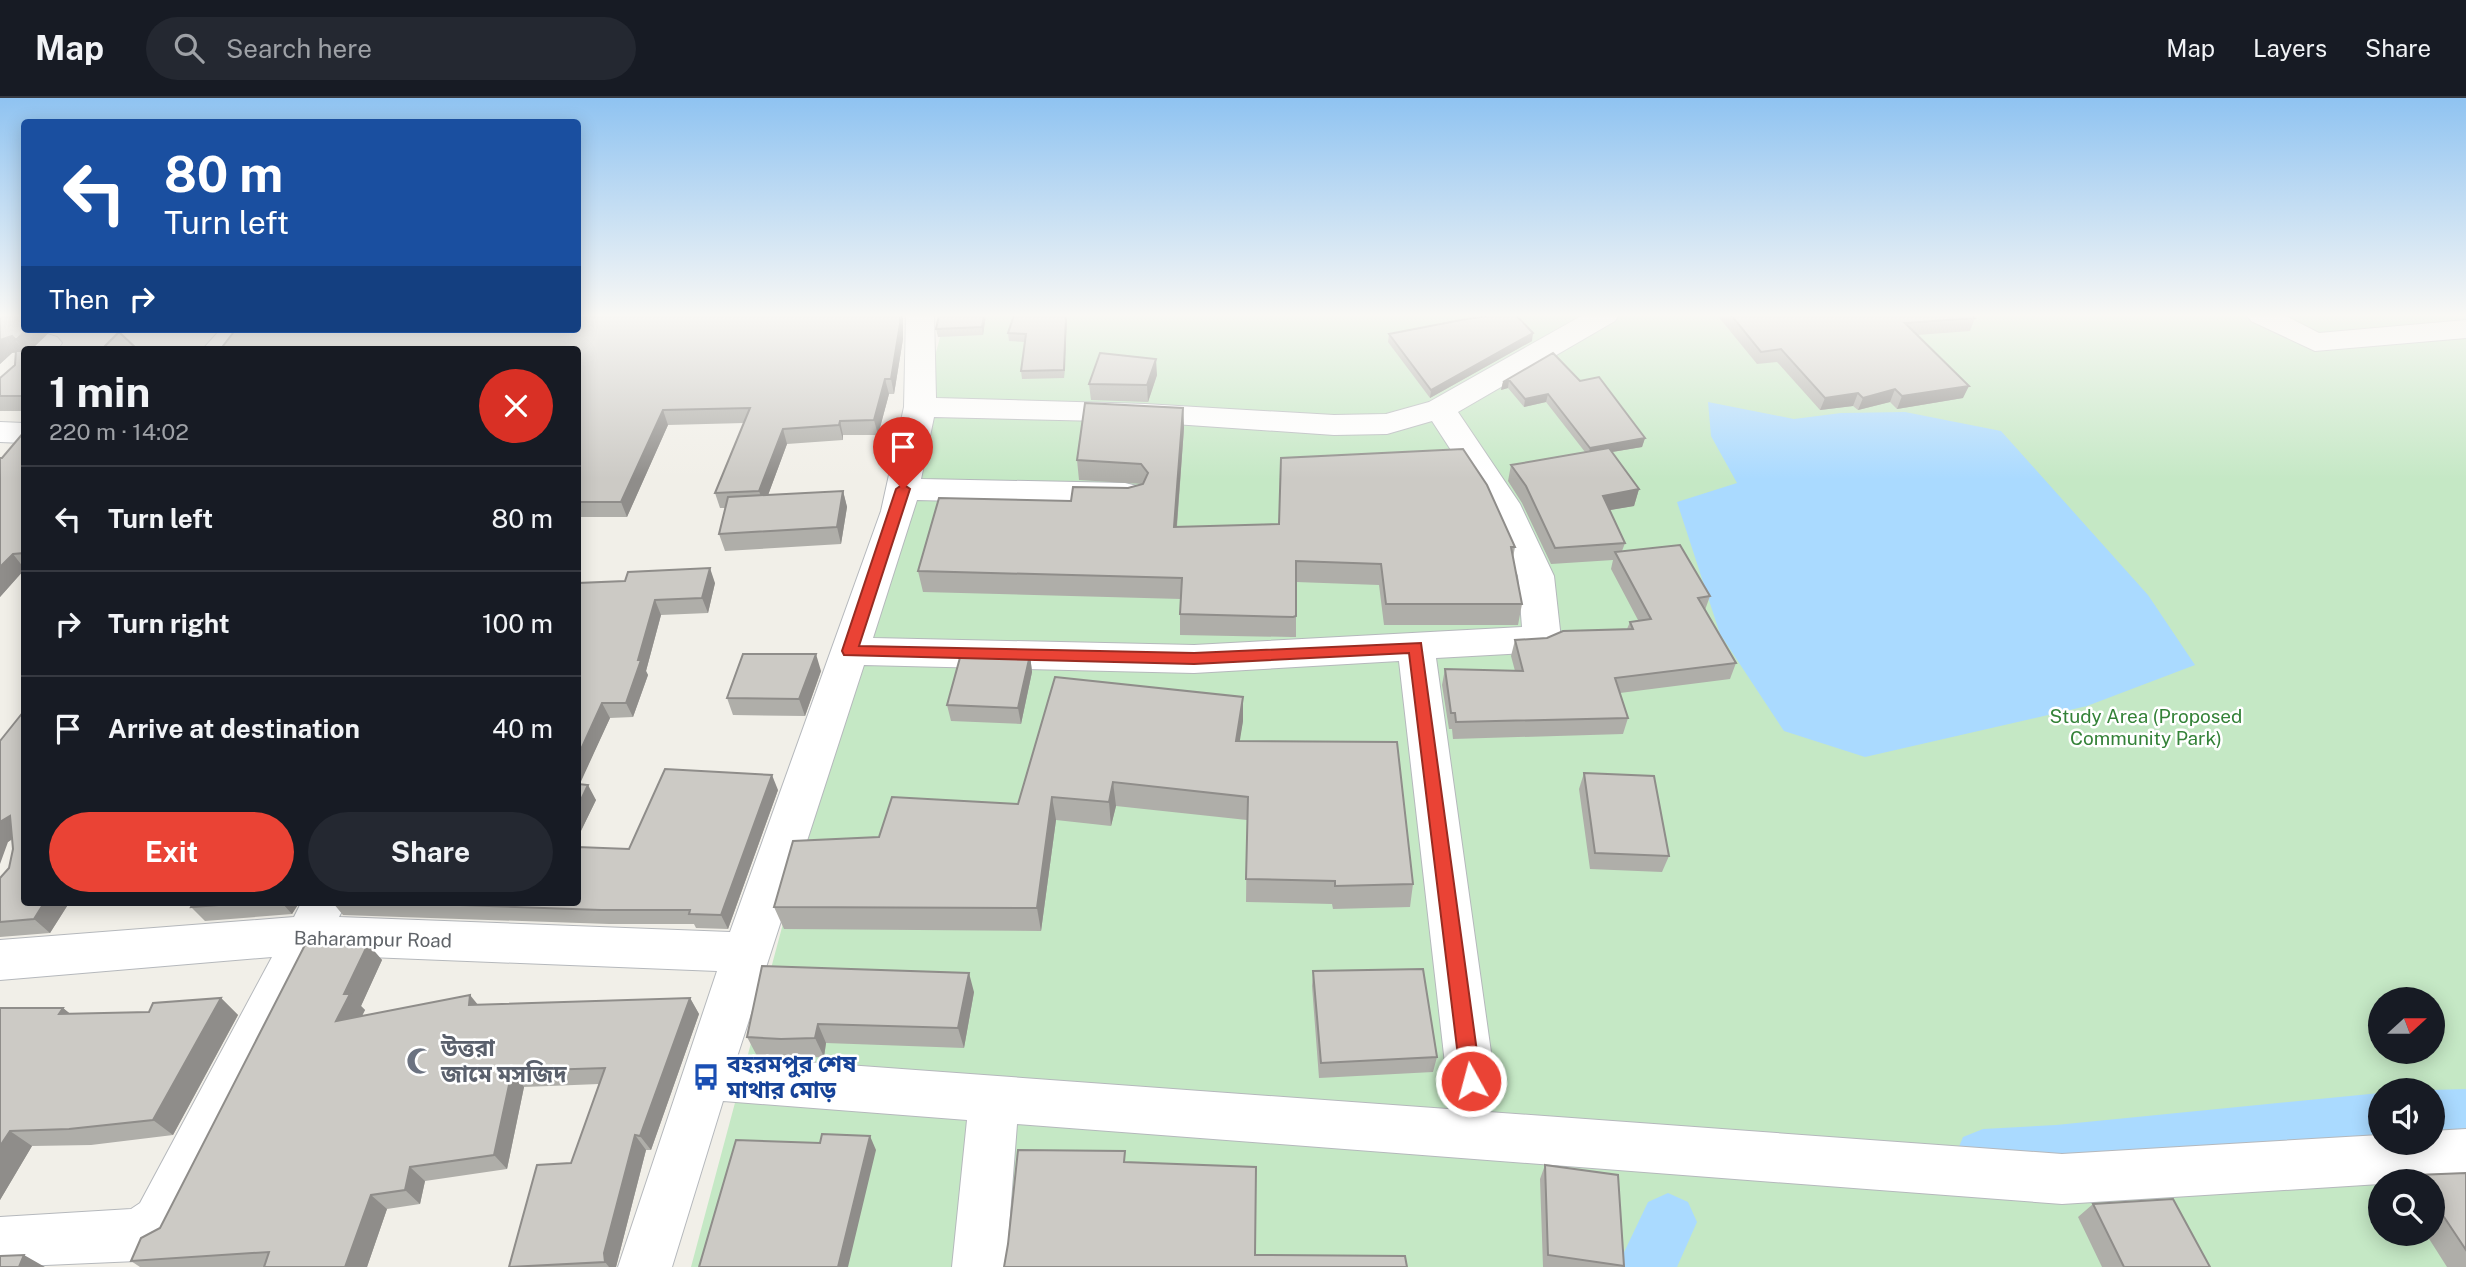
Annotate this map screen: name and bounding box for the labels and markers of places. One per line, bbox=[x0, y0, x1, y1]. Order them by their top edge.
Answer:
pin bbox=[873, 417, 933, 489]
place label: উত্তরা জামে মসজিদ bbox=[440, 1034, 567, 1087]
mosque icon: উত্তরা জামে মসজিদ bbox=[405, 1046, 435, 1076]
place label: বহরমপুর শেষ মাথার মোড় bbox=[726, 1050, 857, 1103]
bus stop icon: বহরমপুর শেষ মাথার মোড় bbox=[691, 1062, 721, 1092]

